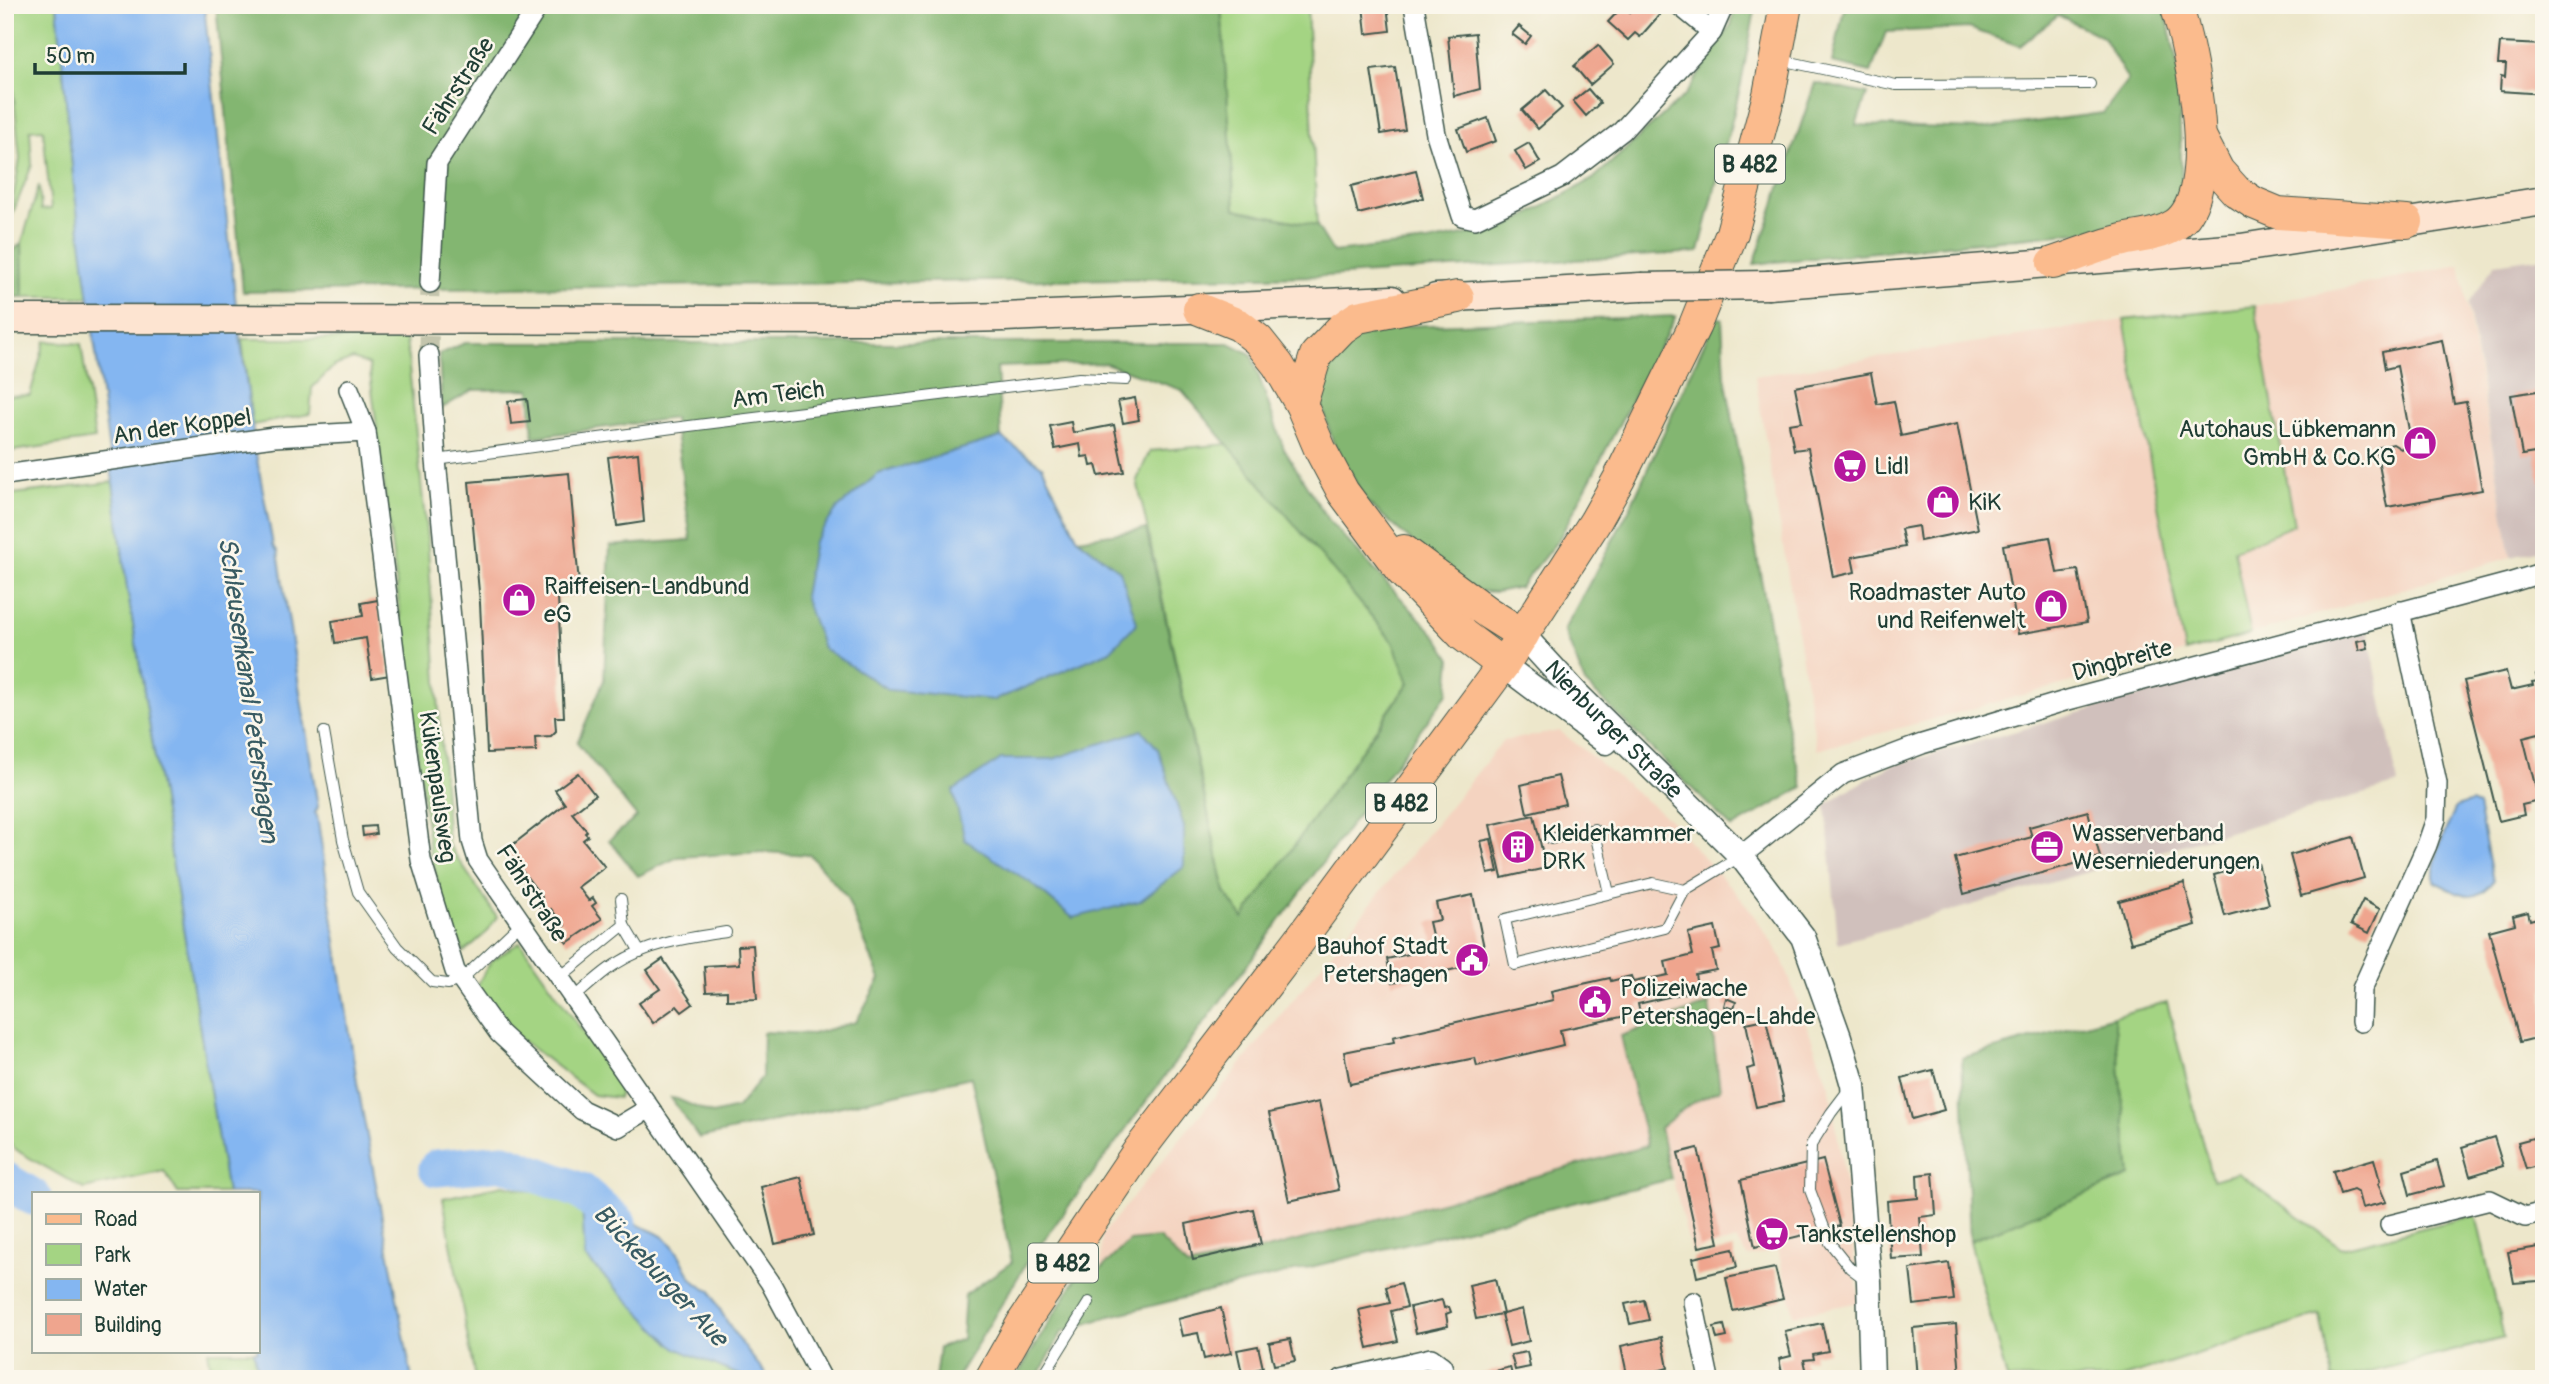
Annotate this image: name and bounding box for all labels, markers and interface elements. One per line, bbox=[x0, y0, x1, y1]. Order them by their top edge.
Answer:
scale bar bbox=[35, 32, 186, 76]
street label: Fährstraße bbox=[416, 32, 501, 141]
text: 50 m bbox=[46, 43, 95, 70]
road number: B 482 bbox=[1715, 144, 1785, 183]
street label: Am Teich bbox=[730, 374, 826, 415]
street label: An der Koppel bbox=[111, 402, 253, 451]
place label: Autohaus Lübkemann GmbH & Co.KG bbox=[2179, 415, 2396, 472]
shop icon: Autohaus Lübkemann GmbH & Co.KG bbox=[2401, 424, 2439, 462]
supermarket icon: Lidl bbox=[1831, 447, 1869, 485]
place label: Lidl bbox=[1874, 452, 1909, 481]
shop icon: KiK bbox=[1924, 483, 1962, 521]
place label: KiK bbox=[1968, 488, 2001, 517]
water label: Schleusenkanal Petershagen bbox=[211, 535, 285, 846]
place label: Raiffeisen-Landbund eG bbox=[544, 572, 750, 629]
place label: Roadmaster Auto und Reifenwelt bbox=[1849, 578, 2026, 635]
shop icon: Raiffeisen-Landbund eG bbox=[500, 581, 538, 619]
shop icon: Roadmaster Auto und Reifenwelt bbox=[2032, 587, 2070, 625]
street label: Dingbreite bbox=[2069, 633, 2175, 688]
street label: Nienburger Straße bbox=[1538, 654, 1689, 805]
street label: Kükenpaulsweg bbox=[413, 710, 462, 865]
road number: B 482 bbox=[1366, 783, 1436, 822]
place label: Kleiderkammer DRK bbox=[1542, 819, 1695, 876]
place label: Wasserverband Weserniederungen bbox=[2072, 819, 2260, 876]
building icon: Kleiderkammer DRK bbox=[1499, 828, 1537, 866]
office icon: Wasserverband Weserniederungen bbox=[2028, 828, 2066, 866]
street label: Fährstraße bbox=[489, 839, 574, 948]
place label: Bauhof Stadt Petershagen bbox=[1316, 932, 1448, 989]
public building icon: Bauhof Stadt Petershagen bbox=[1453, 941, 1491, 979]
place label: Polizeiwache Petershagen-Lahde bbox=[1620, 974, 1815, 1031]
public building icon: Polizeiwache Petershagen-Lahde bbox=[1576, 983, 1614, 1021]
legend bbox=[32, 1192, 259, 1352]
water label: Bückeburger Aue bbox=[586, 1198, 736, 1355]
text: Road bbox=[94, 1206, 138, 1233]
supermarket icon: Tankstellenshop bbox=[1753, 1215, 1791, 1253]
place label: Tankstellenshop bbox=[1796, 1220, 1956, 1249]
text: Park bbox=[94, 1242, 131, 1269]
road number: B 482 bbox=[1028, 1244, 1098, 1282]
text: Water bbox=[94, 1276, 148, 1303]
text: Building bbox=[94, 1312, 161, 1339]

